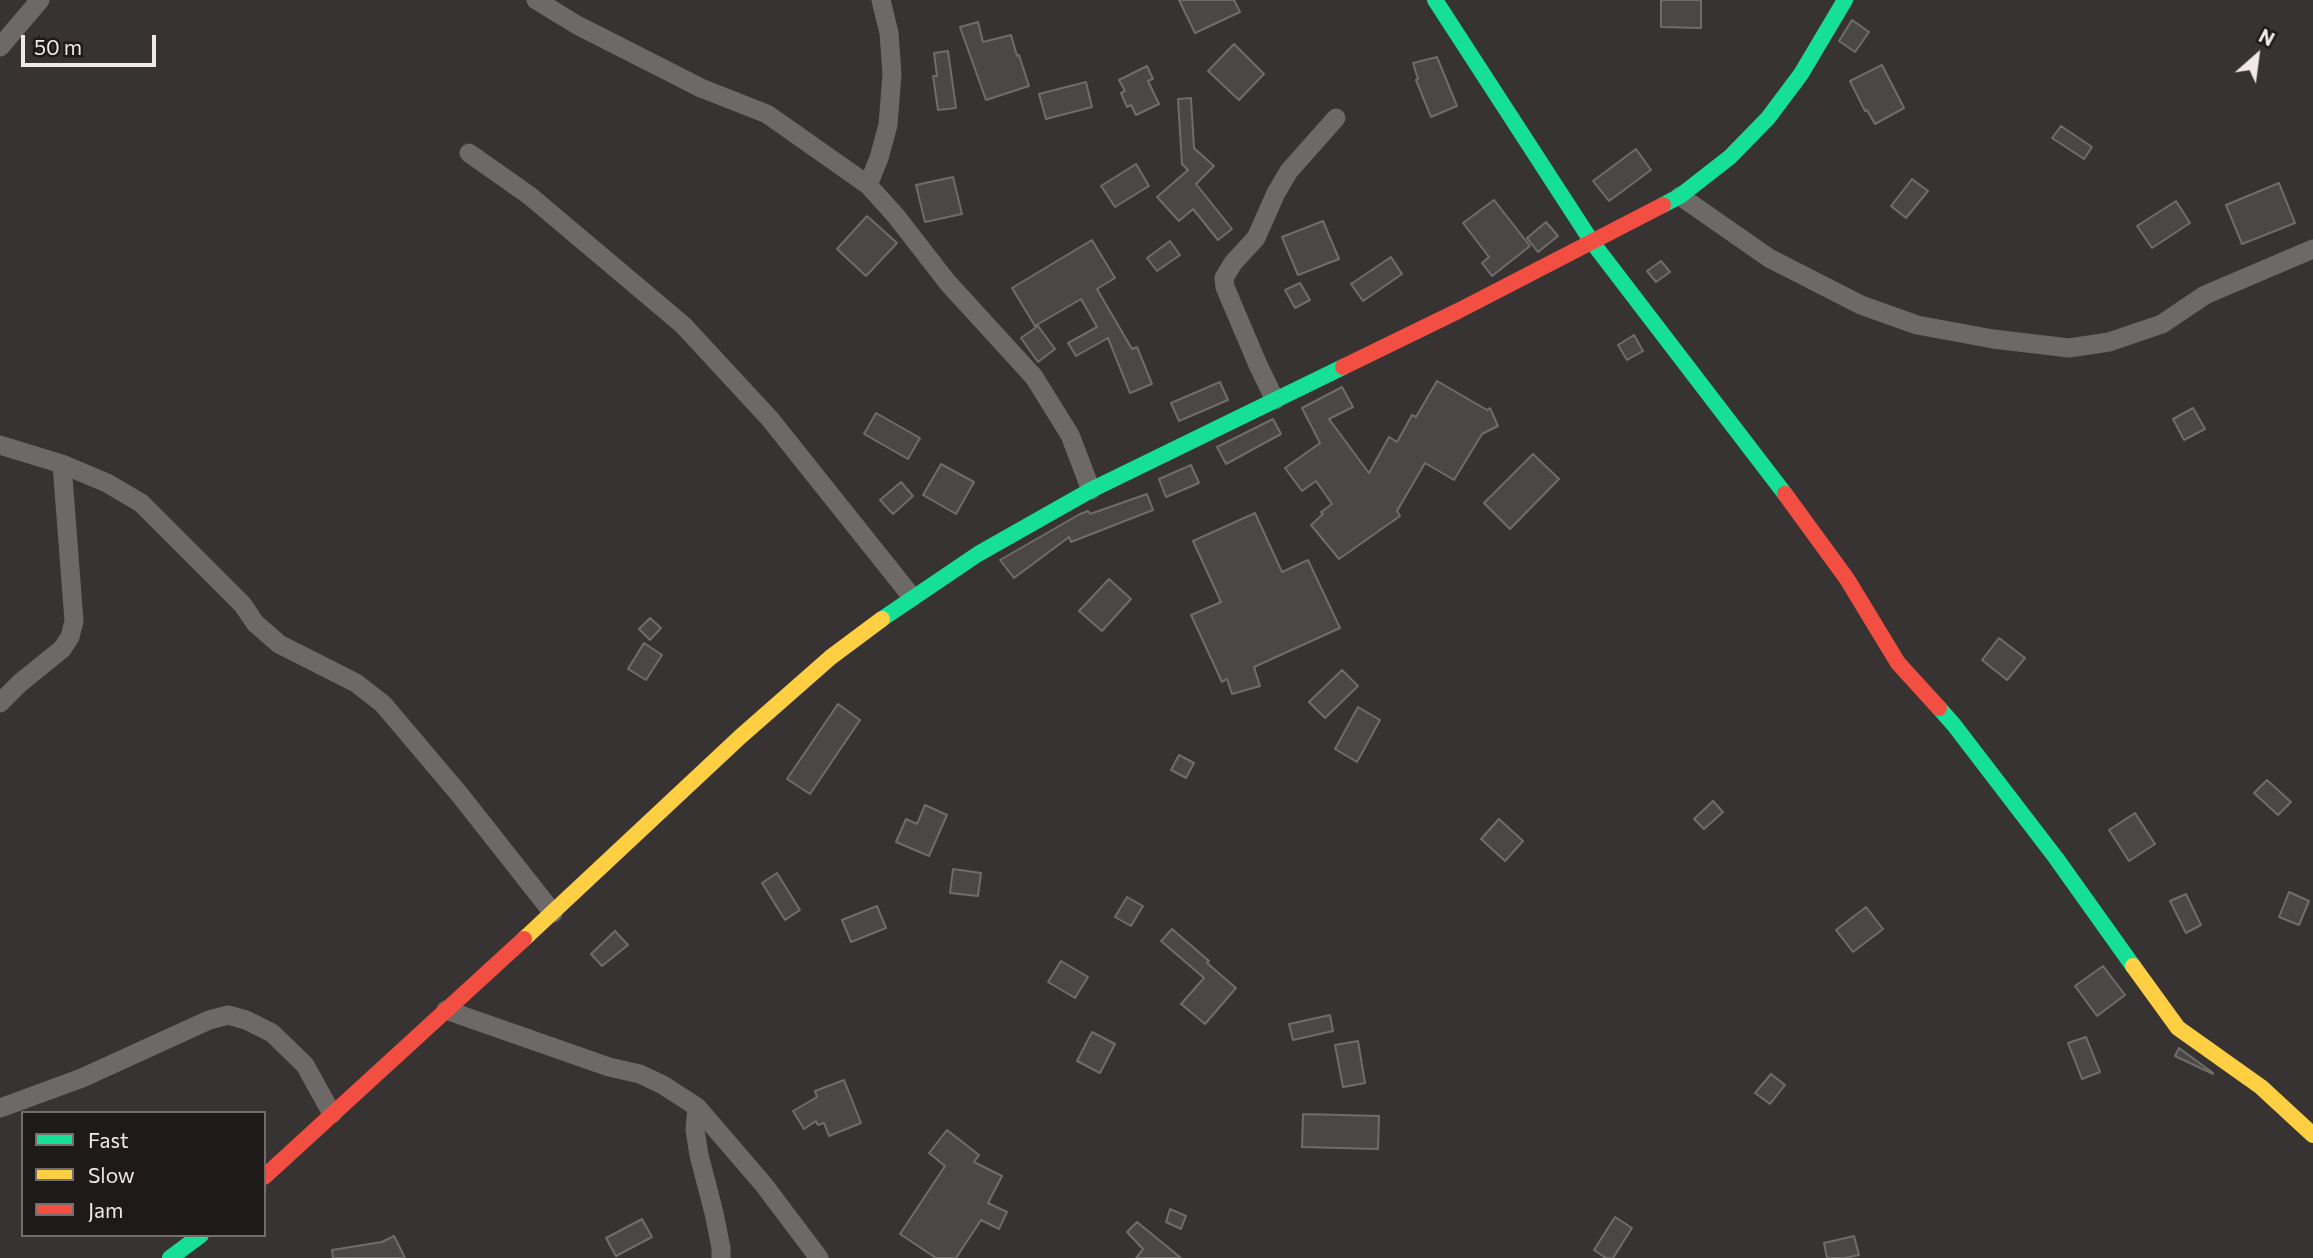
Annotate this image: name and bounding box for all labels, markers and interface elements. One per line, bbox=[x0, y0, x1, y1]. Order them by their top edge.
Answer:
scale bar bbox=[24, 21, 159, 65]
north arrow bbox=[2222, 21, 2292, 91]
text: N bbox=[2255, 24, 2279, 51]
text: 50 m bbox=[34, 34, 82, 59]
legend bbox=[21, 1111, 266, 1237]
text: Fast bbox=[88, 1127, 129, 1152]
text: Slow bbox=[88, 1162, 135, 1187]
text: Jam bbox=[88, 1197, 123, 1222]

